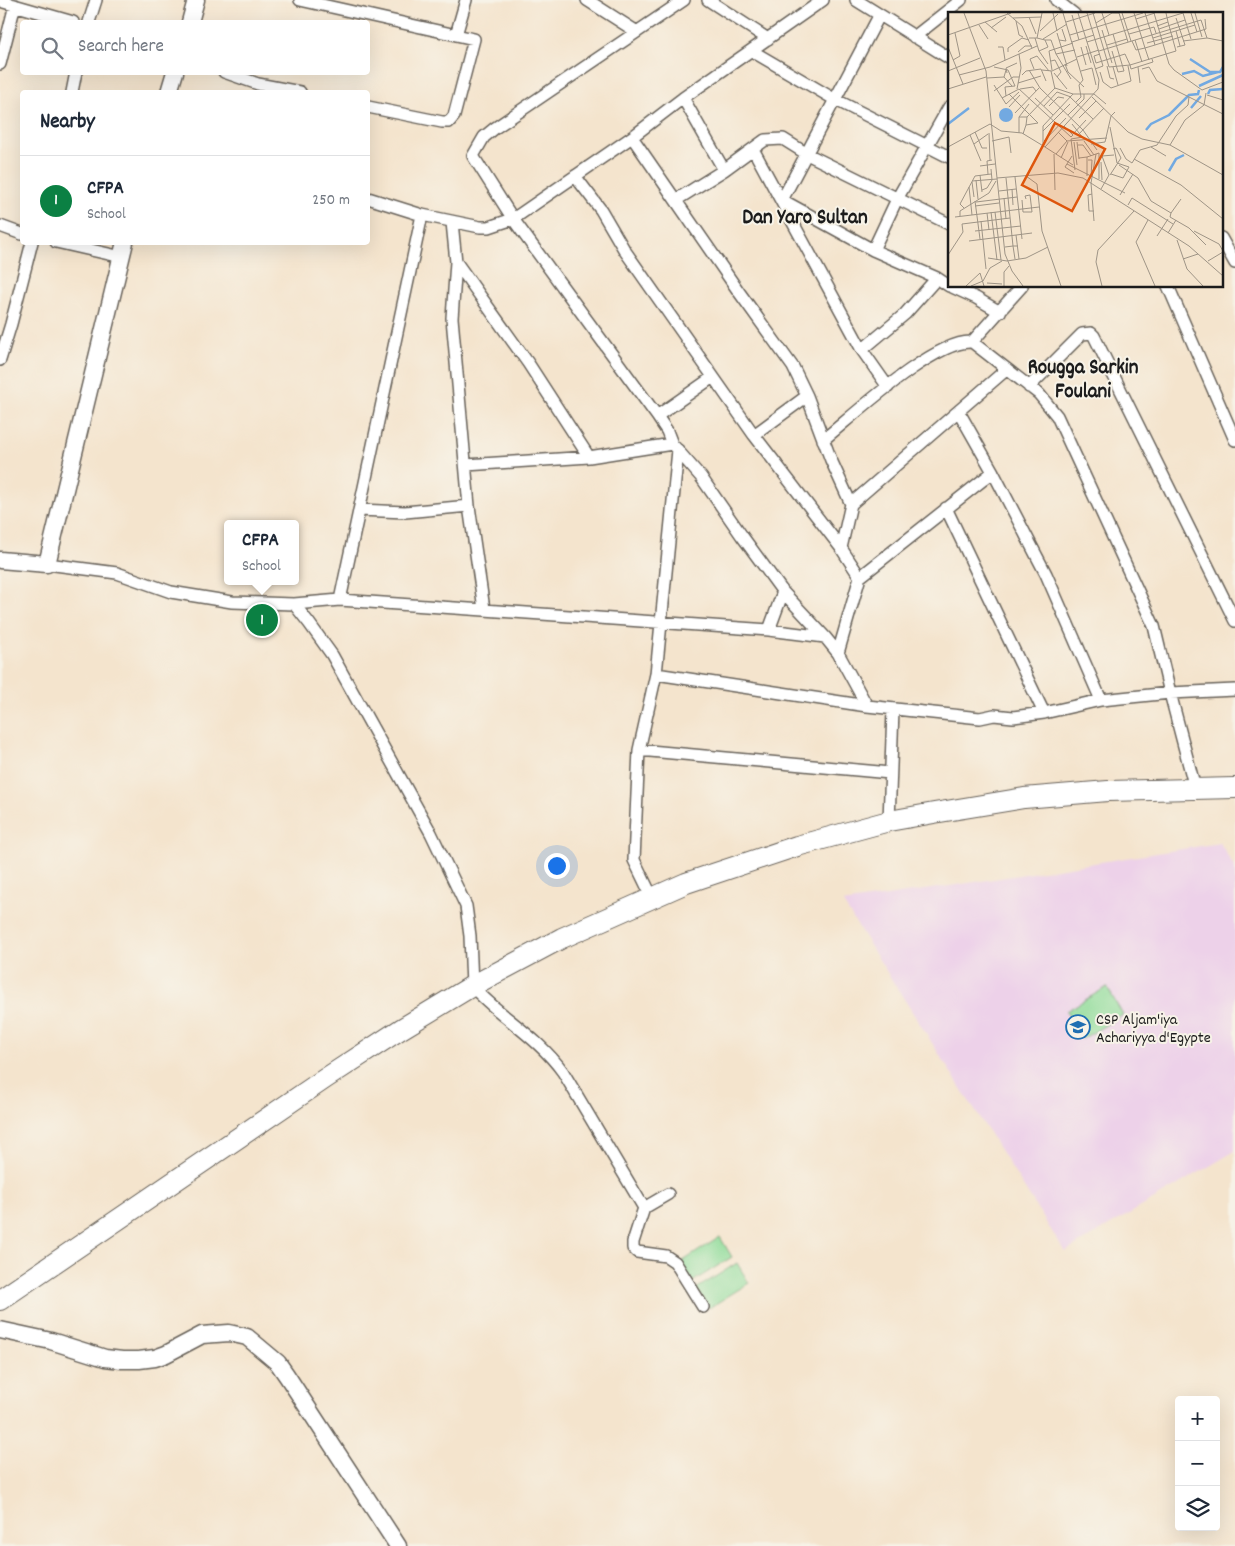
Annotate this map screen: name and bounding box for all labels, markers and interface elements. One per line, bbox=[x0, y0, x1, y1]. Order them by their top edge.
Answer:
inset map bbox=[948, 12, 1222, 288]
search box bbox=[20, 20, 370, 75]
icon: search bbox=[38, 34, 66, 62]
text: Search here bbox=[78, 34, 164, 61]
text: Nearby bbox=[40, 108, 95, 138]
text: CFPA bbox=[87, 176, 124, 203]
text: 1 bbox=[54, 189, 58, 212]
text: 250 m bbox=[312, 189, 350, 212]
text: School bbox=[87, 203, 126, 226]
district label: Dan Yaro Sultan bbox=[742, 204, 868, 234]
district label: Rougga Sarkin Foulani bbox=[1028, 354, 1139, 408]
popup bbox=[224, 520, 299, 585]
text: CFPA bbox=[242, 528, 279, 555]
text: School bbox=[242, 555, 281, 578]
pin: 1 bbox=[246, 601, 278, 639]
your location bbox=[544, 853, 570, 879]
place label: CSP Aljam'iya Achariyya d'Egypte bbox=[1096, 1009, 1211, 1050]
school or university icon: CSP Aljam'iya Achariyya d'Egypte bbox=[1065, 1014, 1091, 1040]
map controls bbox=[1175, 1396, 1220, 1531]
button: + bbox=[1175, 1396, 1220, 1441]
button: − bbox=[1175, 1441, 1220, 1486]
button: layers bbox=[1175, 1486, 1220, 1531]

